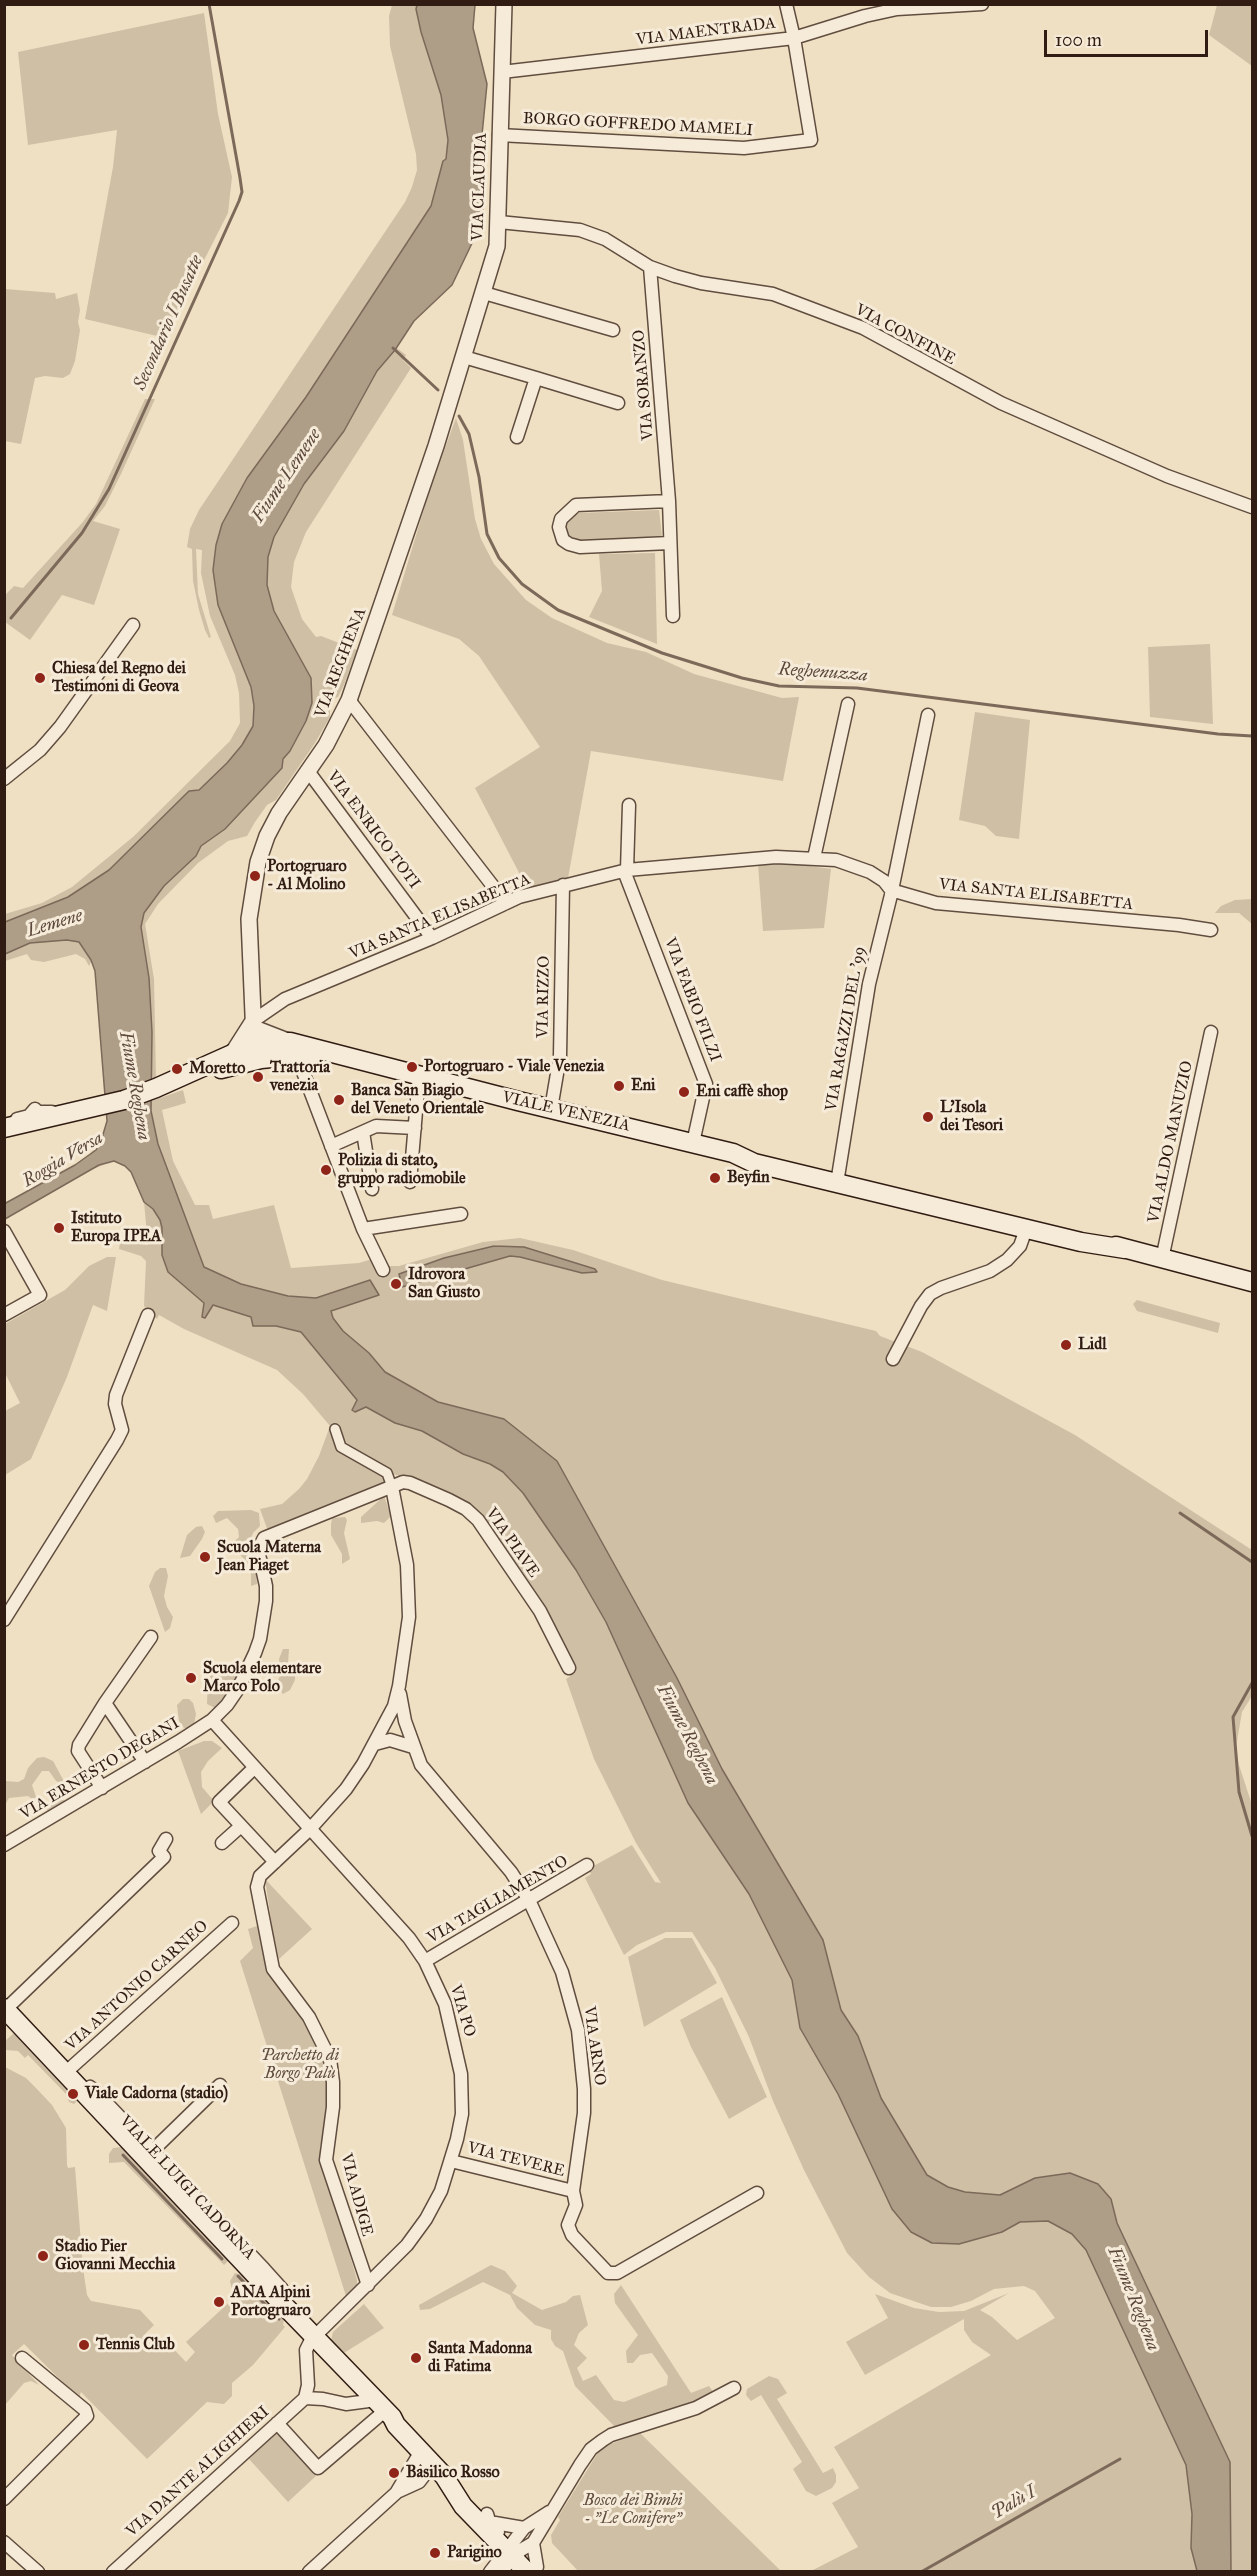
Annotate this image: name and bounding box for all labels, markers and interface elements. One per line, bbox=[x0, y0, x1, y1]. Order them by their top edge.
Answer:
street label: VIA MAENTRADA bbox=[635, 14, 777, 50]
scale bar bbox=[1047, 18, 1210, 56]
text: 100 m bbox=[1055, 29, 1102, 51]
street label: BORGO GOFFREDO MAMELI bbox=[522, 109, 754, 141]
street label: VIA CLAUDIA bbox=[469, 133, 491, 241]
water label: Secondario I Busatte bbox=[130, 252, 208, 394]
street label: VIA CONFINE bbox=[851, 300, 959, 370]
street label: VIA SORANZO bbox=[630, 329, 658, 441]
water label: Fiume Lemene bbox=[248, 425, 326, 527]
street label: VIA REGHENA bbox=[311, 605, 371, 721]
place label: Chiesa del Regno dei Testimoni di Geova bbox=[52, 659, 186, 697]
water label: Reghenuzza bbox=[778, 659, 868, 687]
marker: Chiesa del Regno dei Testimoni di Geova bbox=[33, 671, 47, 685]
street label: VIA ENRICO TOTI bbox=[322, 767, 424, 893]
place label: Portogruaro - Al Molino bbox=[267, 857, 347, 895]
marker: Portogruaro - Al Molino bbox=[248, 869, 262, 883]
street label: VIA SANTA ELISABETTA bbox=[346, 870, 534, 964]
street label: VIA SANTA ELISABETTA bbox=[938, 875, 1134, 915]
water label: Lemene bbox=[25, 905, 85, 943]
street label: VIA FABIO FILZI bbox=[659, 935, 725, 1065]
street label: VIA RAGAZZI DEL '99 bbox=[822, 945, 870, 1113]
street label: VIA RIZZO bbox=[534, 956, 554, 1038]
water label: Fiume Reghena bbox=[114, 1030, 154, 1142]
place label: Portogruaro - Viale Venezia bbox=[424, 1057, 604, 1077]
place label: Trattoria venezia bbox=[270, 1058, 330, 1096]
place label: Moretto bbox=[189, 1059, 246, 1079]
street label: VIA ALDO MANUZIO bbox=[1144, 1059, 1198, 1225]
marker: Portogruaro - Viale Venezia bbox=[405, 1060, 419, 1074]
marker: Moretto bbox=[170, 1062, 184, 1076]
marker: Trattoria venezia bbox=[251, 1070, 265, 1084]
place label: Eni bbox=[631, 1076, 656, 1096]
marker: Eni bbox=[612, 1079, 626, 1093]
place label: Banca San Biagio del Veneto Orientale bbox=[351, 1081, 484, 1119]
place label: Eni caffè shop bbox=[696, 1082, 788, 1102]
marker: Eni caffè shop bbox=[677, 1085, 691, 1099]
street label: VIALE VENEZIA bbox=[500, 1088, 632, 1136]
marker: Banca San Biagio del Veneto Orientale bbox=[332, 1093, 346, 1107]
place label: L'Isola dei Tesori bbox=[940, 1098, 1003, 1136]
marker: L'Isola dei Tesori bbox=[921, 1110, 935, 1124]
water label: Roggia Versa bbox=[19, 1128, 107, 1192]
place label: Polizia di stato, gruppo radiomobile bbox=[338, 1151, 466, 1189]
marker: Polizia di stato, gruppo radiomobile bbox=[319, 1163, 333, 1177]
place label: Beyfin bbox=[727, 1168, 770, 1188]
marker: Beyfin bbox=[708, 1171, 722, 1185]
place label: Istituto Europa IPEA bbox=[71, 1209, 162, 1247]
marker: Istituto Europa IPEA bbox=[52, 1221, 66, 1235]
place label: Idrovora San Giusto bbox=[408, 1265, 480, 1303]
marker: Idrovora San Giusto bbox=[389, 1277, 403, 1291]
place label: Lidl bbox=[1078, 1335, 1107, 1355]
marker: Lidl bbox=[1059, 1338, 1073, 1352]
street label: VIA PIAVE bbox=[481, 1505, 543, 1581]
place label: Scuola Materna Jean Piaget bbox=[217, 1538, 321, 1576]
marker: Scuola Materna Jean Piaget bbox=[198, 1550, 212, 1564]
place label: Scuola elementare Marco Polo bbox=[203, 1659, 321, 1697]
marker: Scuola elementare Marco Polo bbox=[184, 1671, 198, 1685]
water label: Fiume Reghena bbox=[652, 1681, 722, 1789]
street label: VIA ERNESTO DEGANI bbox=[17, 1714, 183, 1824]
street label: VIA TAGLIAMENTO bbox=[424, 1852, 572, 1948]
street label: VIA ANTONIO CARNEO bbox=[62, 1917, 212, 2055]
street label: VIA PO bbox=[445, 1983, 479, 2039]
street label: VIA ARNO bbox=[579, 2005, 609, 2087]
park label: Parchetto di Borgo Palù bbox=[261, 2046, 339, 2084]
place label: Viale Cadorna (stadio) bbox=[85, 2084, 228, 2104]
marker: Viale Cadorna (stadio) bbox=[66, 2087, 80, 2101]
street label: VIALE LUIGI CADORNA bbox=[115, 2112, 259, 2264]
street label: VIA TEVERE bbox=[465, 2139, 567, 2181]
street label: VIA ADIGE bbox=[336, 2151, 376, 2239]
place label: Stadio Pier Giovanni Mecchia bbox=[55, 2237, 175, 2275]
water label: Fiume Reghena bbox=[1102, 2244, 1164, 2354]
marker: Stadio Pier Giovanni Mecchia bbox=[36, 2249, 50, 2263]
place label: ANA Alpini Portogruaro bbox=[231, 2283, 311, 2321]
marker: ANA Alpini Portogruaro bbox=[212, 2295, 226, 2309]
place label: Tennis Club bbox=[96, 2335, 175, 2355]
marker: Tennis Club bbox=[77, 2338, 91, 2352]
place label: Santa Madonna di Fatima bbox=[428, 2339, 532, 2377]
marker: Santa Madonna di Fatima bbox=[409, 2351, 423, 2365]
street label: VIA DANTE ALIGHIERI bbox=[122, 2403, 274, 2541]
place label: Basilico Rosso bbox=[406, 2463, 500, 2483]
marker: Basilico Rosso bbox=[387, 2466, 401, 2480]
water label: Palù I bbox=[988, 2482, 1040, 2524]
park label: Bosco dei Bimbi - "Le Conifere" bbox=[583, 2491, 683, 2529]
place label: Parigino bbox=[447, 2543, 502, 2563]
marker: Parigino bbox=[428, 2546, 442, 2560]

